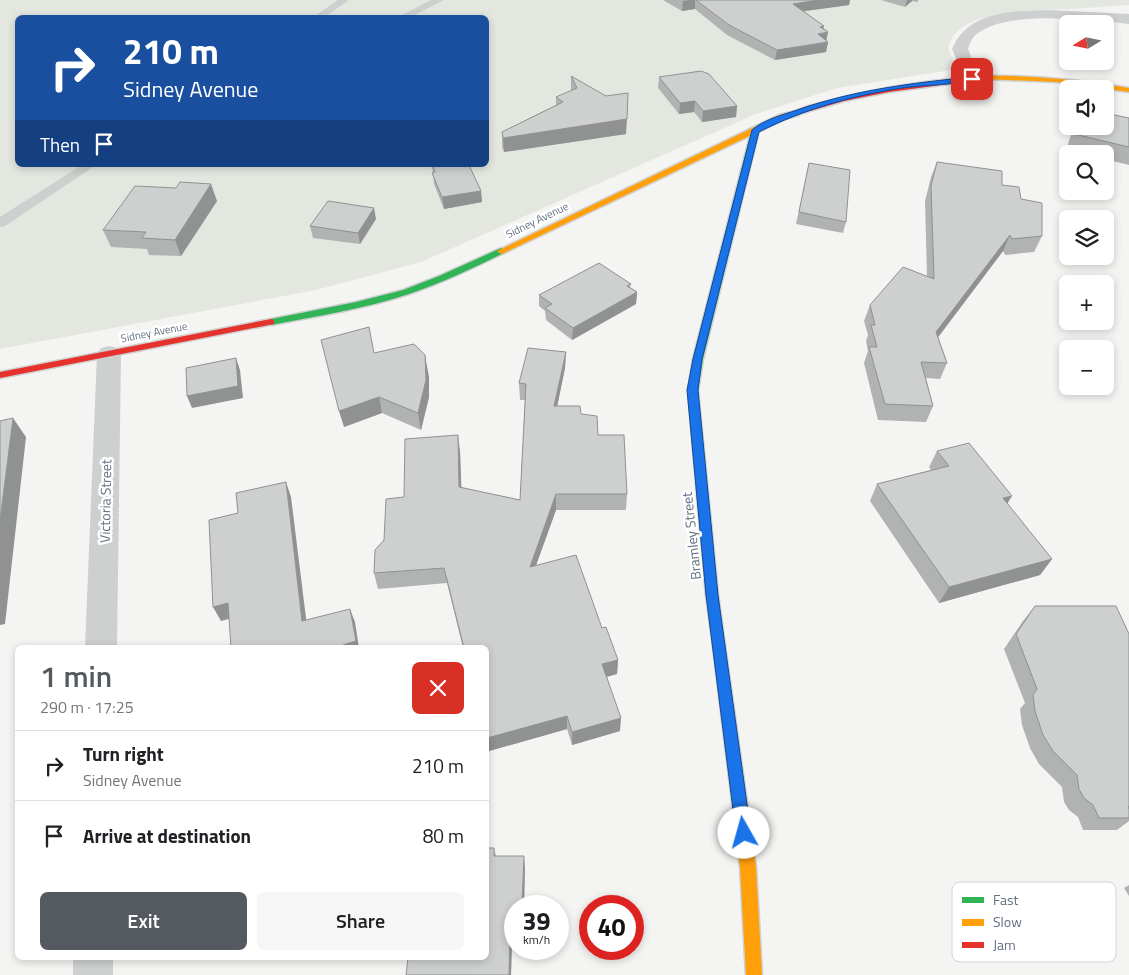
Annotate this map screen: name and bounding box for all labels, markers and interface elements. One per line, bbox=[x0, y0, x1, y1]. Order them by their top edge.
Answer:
north arrow bbox=[1059, 15, 1114, 70]
map controls bbox=[1059, 15, 1114, 395]
text: 210 m bbox=[123, 24, 219, 78]
icon: right bbox=[40, 35, 105, 100]
pin bbox=[951, 58, 993, 100]
icon: arrive bbox=[958, 65, 986, 93]
text: Sidney Avenue bbox=[123, 72, 258, 106]
button: sound bbox=[1059, 80, 1114, 135]
text: Then bbox=[40, 130, 80, 159]
icon: arrive bbox=[90, 130, 118, 158]
button: search bbox=[1059, 145, 1114, 200]
street label: Sidney Avenue bbox=[503, 198, 571, 242]
button: layers bbox=[1059, 210, 1114, 265]
button: + bbox=[1059, 275, 1114, 330]
street label: Sidney Avenue bbox=[119, 318, 189, 346]
button: − bbox=[1059, 340, 1114, 395]
street label: Victoria Street bbox=[94, 459, 116, 543]
street label: Bramley Street bbox=[676, 491, 706, 581]
text: 1 min bbox=[40, 653, 112, 699]
button: close bbox=[412, 662, 464, 714]
text: 290 m · 17:25 bbox=[40, 695, 134, 719]
text: Turn right bbox=[83, 739, 164, 768]
text: 210 m bbox=[412, 751, 464, 780]
icon: right bbox=[40, 752, 68, 780]
text: Sidney Avenue bbox=[83, 768, 181, 792]
position arrow bbox=[717, 806, 769, 858]
text: Arrive at destination bbox=[83, 821, 251, 850]
text: 80 m bbox=[423, 821, 464, 850]
icon: arrive bbox=[40, 822, 68, 850]
legend bbox=[952, 882, 1116, 962]
text: Fast bbox=[993, 889, 1018, 910]
button: Exit bbox=[40, 892, 247, 950]
button: Share bbox=[257, 892, 464, 950]
speed limit sign: 40 bbox=[579, 895, 644, 960]
text: 39 bbox=[522, 902, 551, 940]
text: Slow bbox=[993, 911, 1022, 932]
text: km/h bbox=[523, 930, 550, 949]
text: Jam bbox=[993, 934, 1016, 955]

